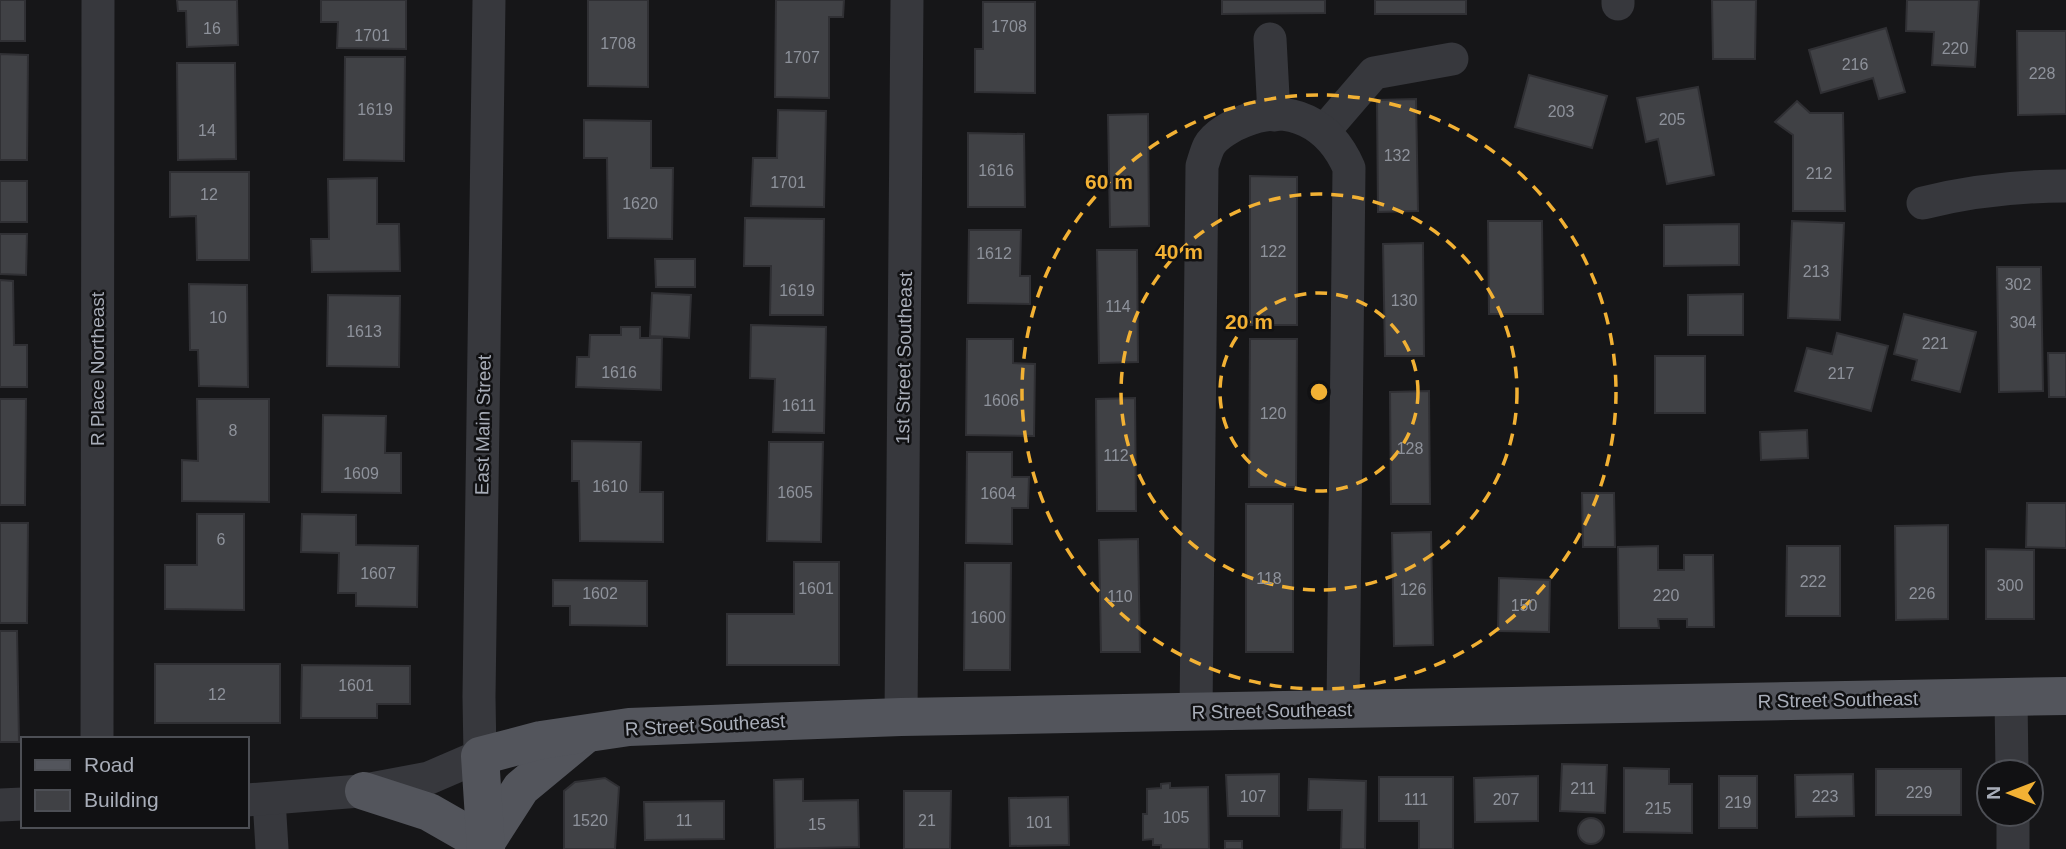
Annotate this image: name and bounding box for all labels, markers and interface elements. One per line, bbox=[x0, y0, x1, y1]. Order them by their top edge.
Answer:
house number: 1708 bbox=[991, 18, 1027, 35]
house number: 16 bbox=[203, 20, 221, 37]
house number: 1701 bbox=[354, 27, 390, 44]
house number: 1708 bbox=[600, 35, 636, 52]
house number: 220 bbox=[1942, 40, 1968, 57]
house number: 1707 bbox=[784, 49, 820, 66]
house number: 216 bbox=[1842, 56, 1868, 73]
house number: 228 bbox=[2029, 65, 2055, 82]
house number: 1619 bbox=[357, 101, 393, 118]
house number: 203 bbox=[1548, 103, 1574, 120]
house number: 205 bbox=[1659, 111, 1685, 128]
house number: 14 bbox=[198, 122, 216, 139]
house number: 132 bbox=[1384, 147, 1410, 164]
house number: 1616 bbox=[978, 162, 1014, 179]
house number: 212 bbox=[1806, 165, 1832, 182]
text: 60 m bbox=[1085, 170, 1133, 193]
house number: 1701 bbox=[770, 174, 806, 191]
house number: 12 bbox=[200, 186, 218, 203]
house number: 1620 bbox=[622, 195, 658, 212]
text: 40 m bbox=[1155, 240, 1203, 263]
house number: 122 bbox=[1260, 243, 1286, 260]
house number: 1612 bbox=[976, 245, 1012, 262]
house number: 213 bbox=[1803, 263, 1829, 280]
street label: 1st Street Southeast bbox=[892, 271, 916, 444]
house number: 302 bbox=[2005, 276, 2031, 293]
house number: 1619 bbox=[779, 282, 815, 299]
street label: R Place Northeast bbox=[87, 291, 108, 446]
house number: 130 bbox=[1391, 292, 1417, 309]
house number: 114 bbox=[1105, 298, 1131, 315]
house number: 10 bbox=[209, 309, 227, 326]
text: 20 m bbox=[1225, 310, 1273, 333]
house number: 304 bbox=[2010, 314, 2036, 331]
house number: 1613 bbox=[346, 323, 382, 340]
house number: 221 bbox=[1922, 335, 1948, 352]
street label: East Main Street bbox=[471, 354, 495, 495]
house number: 1616 bbox=[601, 364, 637, 381]
house number: 217 bbox=[1828, 365, 1854, 382]
centre of rings bbox=[1307, 380, 1331, 404]
house number: 1606 bbox=[983, 392, 1019, 409]
house number: 1611 bbox=[782, 397, 816, 414]
house number: 120 bbox=[1260, 405, 1286, 422]
house number: 8 bbox=[229, 422, 238, 439]
house number: 128 bbox=[1397, 440, 1423, 457]
house number: 112 bbox=[1103, 447, 1129, 464]
house number: 1609 bbox=[343, 465, 379, 482]
house number: 1610 bbox=[592, 478, 628, 495]
house number: 1605 bbox=[777, 484, 813, 501]
house number: 1604 bbox=[980, 485, 1016, 502]
house number: 6 bbox=[217, 531, 226, 548]
house number: 1607 bbox=[360, 565, 396, 582]
house number: 118 bbox=[1256, 570, 1282, 587]
house number: 222 bbox=[1800, 573, 1826, 590]
house number: 300 bbox=[1997, 577, 2023, 594]
house number: 1601 bbox=[798, 580, 834, 597]
house number: 126 bbox=[1400, 581, 1426, 598]
house number: 1602 bbox=[582, 585, 618, 602]
house number: 226 bbox=[1909, 585, 1935, 602]
house number: 220 bbox=[1653, 587, 1679, 604]
house number: 110 bbox=[1107, 588, 1133, 605]
house number: 150 bbox=[1511, 597, 1537, 614]
house number: 1600 bbox=[970, 609, 1006, 626]
house number: 1601 bbox=[338, 677, 374, 694]
house number: 12 bbox=[208, 686, 226, 703]
street label: R Street Southeast bbox=[1758, 688, 1919, 712]
street label: R Street Southeast bbox=[1192, 699, 1353, 723]
street label: R Street Southeast bbox=[624, 710, 786, 740]
legend bbox=[21, 737, 248, 828]
text: Road bbox=[84, 753, 134, 776]
north arrow bbox=[1975, 758, 2045, 828]
house number: 211 bbox=[1570, 780, 1596, 797]
house number: 229 bbox=[1906, 784, 1932, 801]
text: N bbox=[1983, 786, 2004, 800]
text: Building bbox=[84, 788, 159, 811]
house number: 107 bbox=[1240, 788, 1266, 805]
house number: 223 bbox=[1812, 788, 1838, 805]
house number: 111 bbox=[1404, 791, 1428, 808]
house number: 207 bbox=[1493, 791, 1519, 808]
house number: 219 bbox=[1725, 794, 1751, 811]
house number: 215 bbox=[1645, 800, 1671, 817]
house number: 105 bbox=[1163, 809, 1189, 826]
house number: 1520 bbox=[572, 812, 608, 829]
house number: 11 bbox=[676, 812, 692, 829]
house number: 21 bbox=[918, 812, 936, 829]
house number: 101 bbox=[1026, 814, 1052, 831]
house number: 15 bbox=[808, 816, 826, 833]

